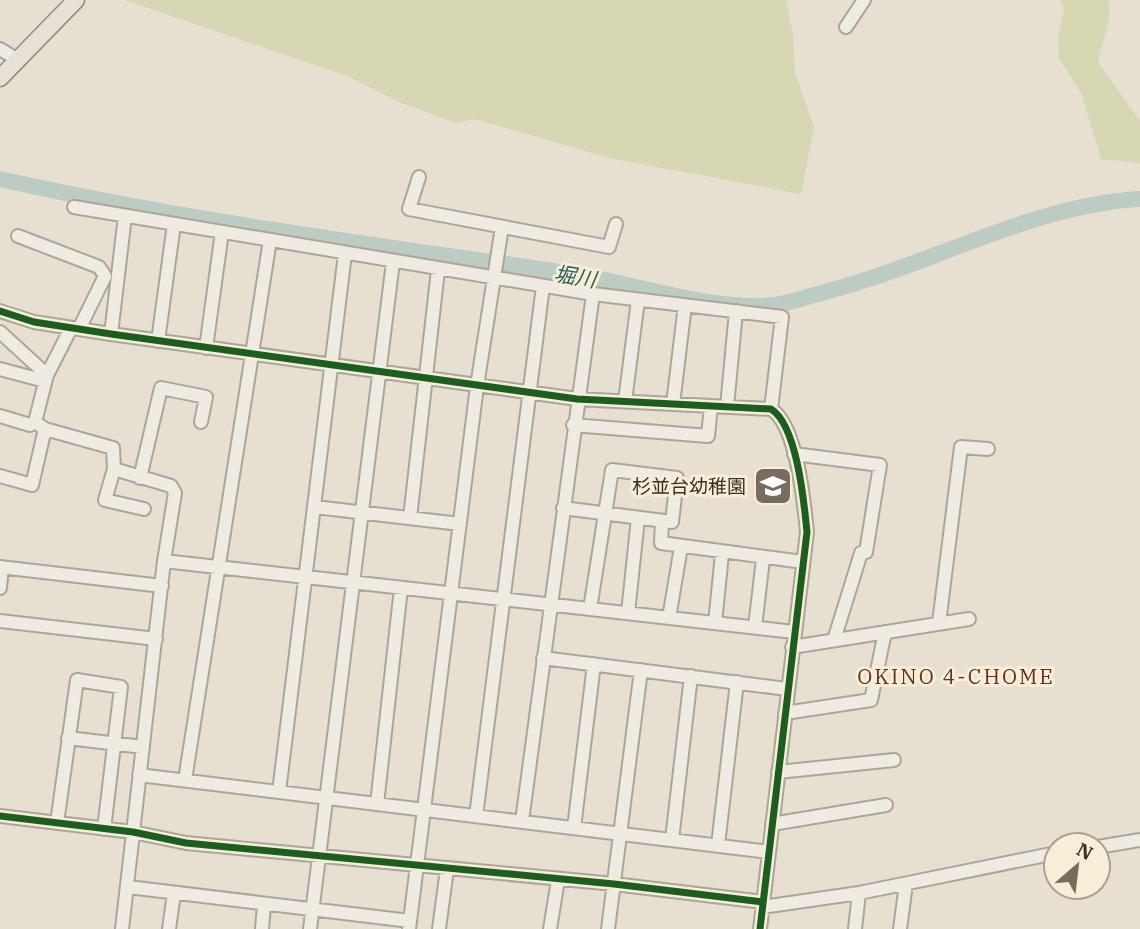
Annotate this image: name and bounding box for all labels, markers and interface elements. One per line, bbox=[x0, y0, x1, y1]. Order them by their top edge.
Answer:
water label: 堀川 bbox=[552, 259, 600, 293]
school or university icon: 杉並台幼稚園 bbox=[752, 465, 794, 507]
place label: 杉並台幼稚園 bbox=[632, 474, 746, 498]
district label: OKINO 4-CHOME bbox=[857, 662, 1055, 690]
north arrow bbox=[1042, 831, 1112, 901]
text: N bbox=[1073, 837, 1097, 865]

